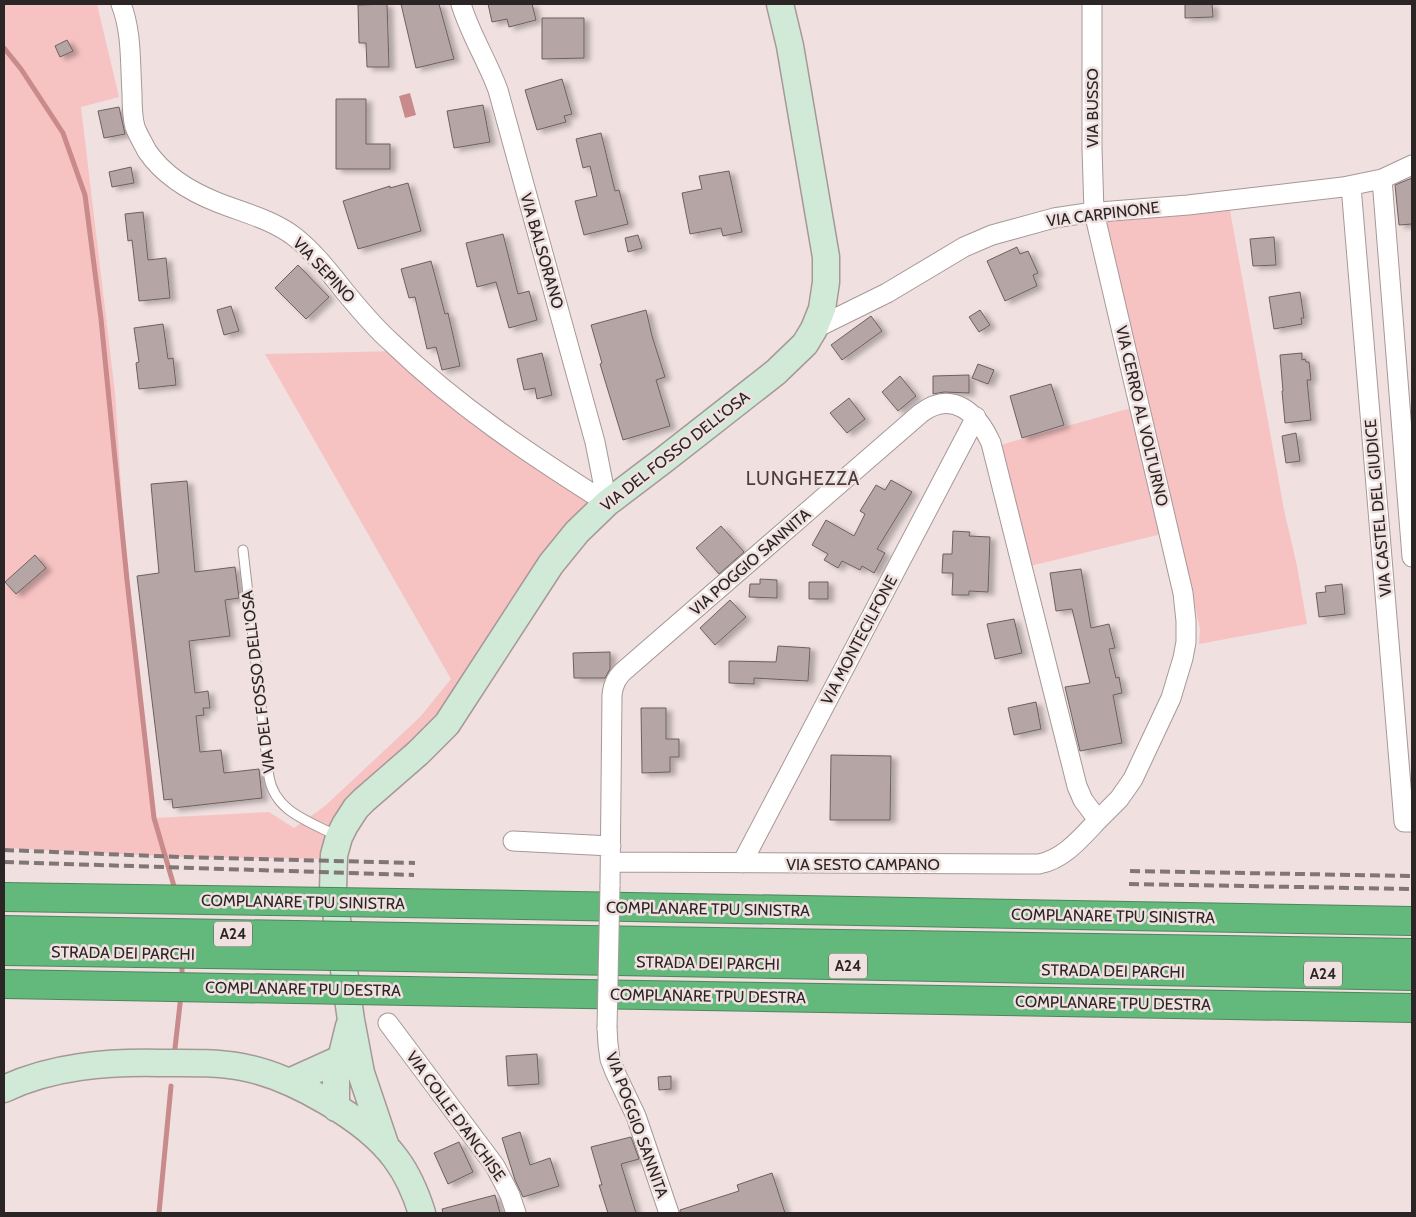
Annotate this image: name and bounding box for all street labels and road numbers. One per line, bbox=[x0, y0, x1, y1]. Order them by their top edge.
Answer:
street label: VIA BUSSO bbox=[1083, 68, 1102, 148]
street label: VIA BALSORANO bbox=[516, 191, 568, 311]
street label: VIA CARPINONE bbox=[1045, 198, 1161, 230]
street label: VIA SEPINO bbox=[289, 233, 359, 307]
street label: VIA CERRO AL VOLTURNO bbox=[1112, 324, 1172, 508]
street label: VIA DEL FOSSO DELL'OSA bbox=[597, 387, 753, 515]
street label: VIA CASTEL DEL GIUDICE bbox=[1361, 418, 1395, 598]
street label: VIA POGGIO SANNITA bbox=[686, 504, 814, 620]
street label: VIA MONTECILFONE bbox=[817, 572, 901, 708]
street label: VIA DEL FOSSO DELL'OSA bbox=[237, 589, 279, 774]
street label: VIA SESTO CAMPANO bbox=[786, 855, 940, 874]
street label: COMPLANARE TPU SINISTRA bbox=[201, 891, 405, 913]
street label: COMPLANARE TPU SINISTRA bbox=[606, 898, 810, 920]
street label: COMPLANARE TPU SINISTRA bbox=[1011, 905, 1215, 927]
road number: A24 bbox=[214, 922, 252, 946]
street label: STRADA DEI PARCHI bbox=[51, 942, 195, 964]
street label: STRADA DEI PARCHI bbox=[636, 952, 780, 974]
road number: A24 bbox=[829, 954, 867, 978]
street label: STRADA DEI PARCHI bbox=[1041, 960, 1185, 982]
road number: A24 bbox=[1304, 962, 1342, 986]
street label: COMPLANARE TPU DESTRA bbox=[205, 978, 401, 1000]
street label: COMPLANARE TPU DESTRA bbox=[610, 985, 806, 1007]
street label: COMPLANARE TPU DESTRA bbox=[1015, 992, 1211, 1014]
street label: VIA COLLE D'ANCHISE bbox=[402, 1047, 510, 1185]
street label: VIA POGGIO SANNITA bbox=[602, 1050, 672, 1201]

